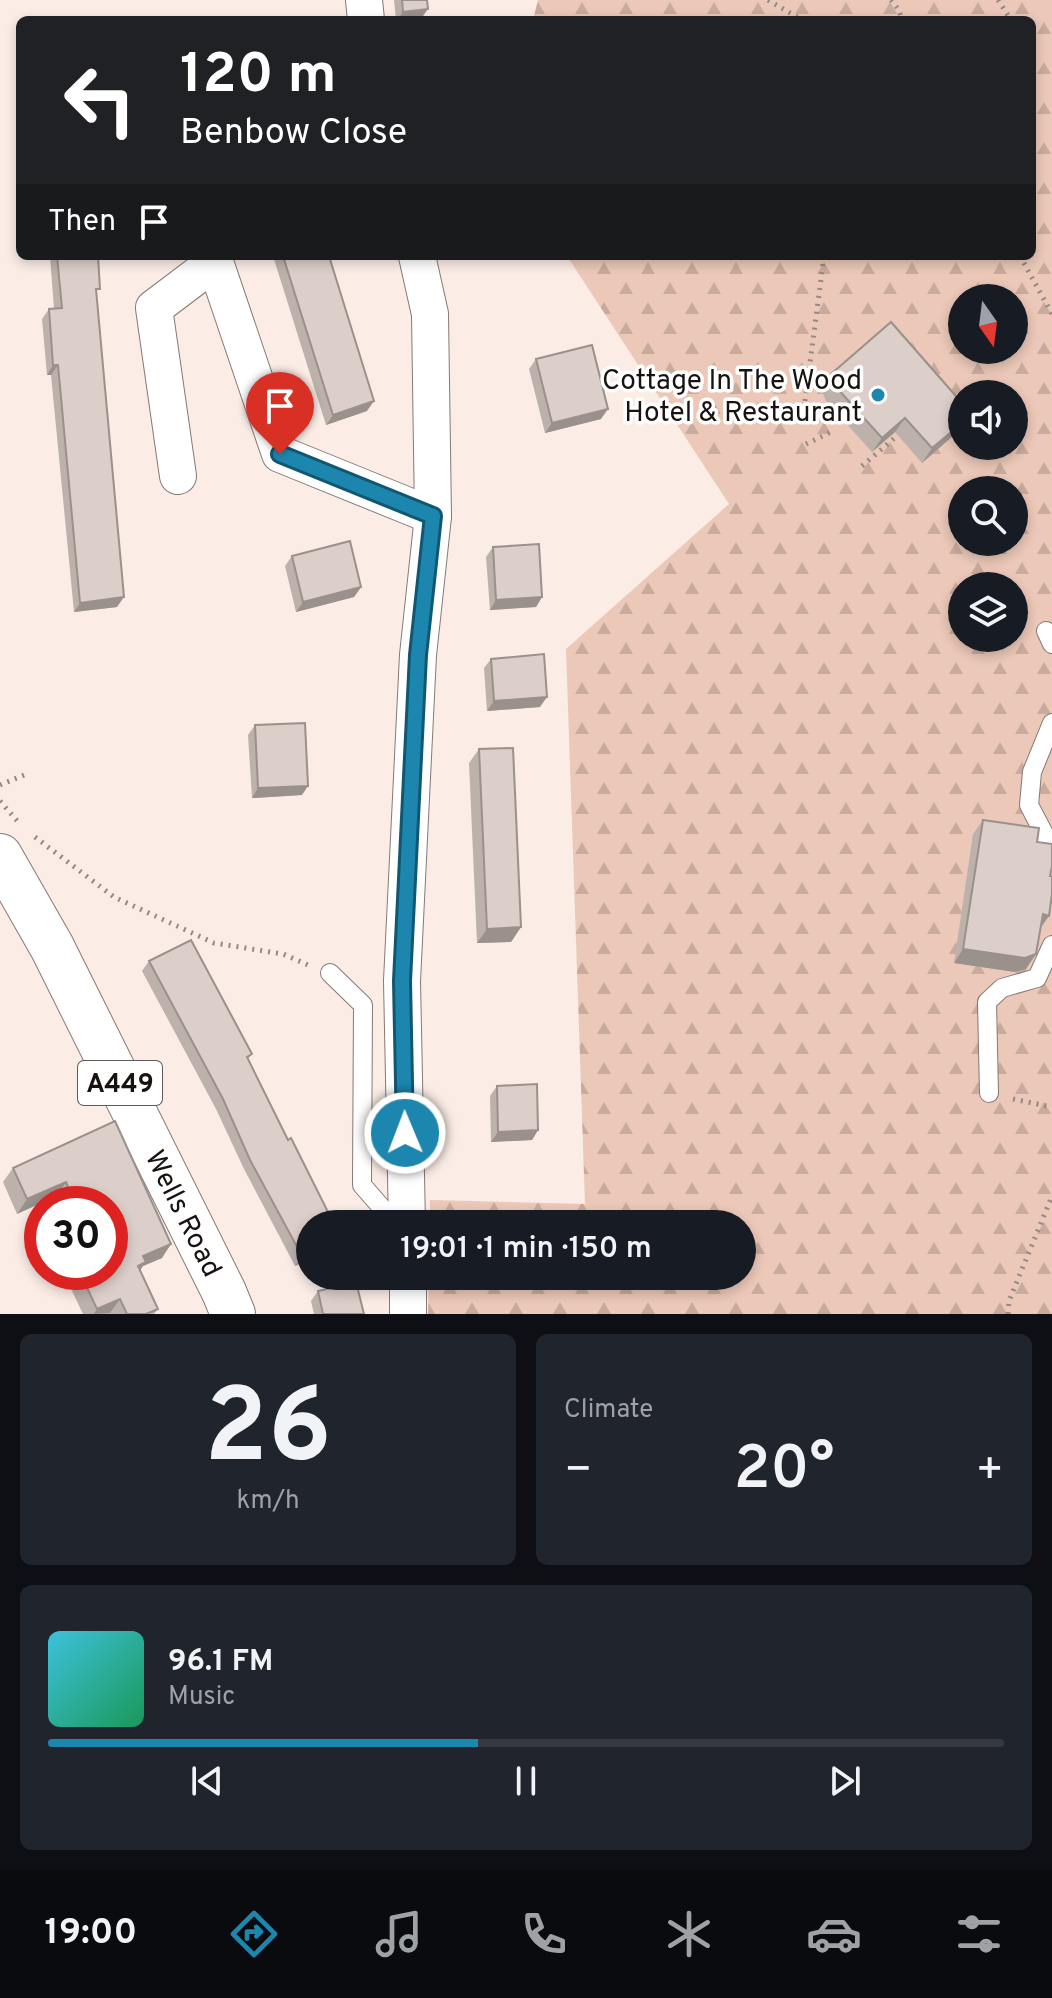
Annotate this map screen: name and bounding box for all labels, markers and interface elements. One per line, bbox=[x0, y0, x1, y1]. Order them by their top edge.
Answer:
text: 120 m bbox=[180, 42, 337, 112]
icon: left bbox=[48, 48, 152, 152]
text: Benbow Close bbox=[180, 111, 407, 157]
icon: arrive bbox=[132, 200, 176, 244]
text: Then bbox=[48, 204, 116, 241]
north arrow bbox=[948, 284, 1028, 364]
map controls bbox=[948, 284, 1028, 652]
place label: Cottage In The Wood Hotel & Restaurant bbox=[602, 364, 862, 432]
pin bbox=[246, 372, 314, 454]
button: sound bbox=[948, 380, 1028, 460]
icon: arrive bbox=[258, 384, 302, 428]
marker: Cottage In The Wood Hotel & Restaurant bbox=[869, 386, 887, 404]
button: search bbox=[948, 476, 1028, 556]
button: layers bbox=[948, 572, 1028, 652]
road number: A449 bbox=[78, 1061, 162, 1105]
position arrow bbox=[363, 1091, 447, 1175]
street label: Wells Road bbox=[135, 1145, 229, 1284]
speed limit sign: 30 bbox=[24, 1186, 128, 1290]
text: 19:01 · 1 min · 150 m bbox=[400, 1231, 652, 1268]
text: 26 bbox=[204, 1367, 332, 1499]
text: Climate bbox=[564, 1394, 653, 1427]
text: 20° bbox=[734, 1434, 834, 1510]
text: − bbox=[564, 1444, 592, 1500]
text: + bbox=[976, 1444, 1004, 1500]
text: km/h bbox=[236, 1485, 300, 1518]
text: 96.1 FM bbox=[168, 1644, 273, 1681]
text: Music bbox=[168, 1681, 235, 1714]
icon: previous bbox=[185, 1759, 229, 1803]
icon: pause bbox=[504, 1759, 548, 1803]
icon: next bbox=[823, 1759, 867, 1803]
icon: directions bbox=[226, 1906, 282, 1962]
icon: music bbox=[371, 1906, 427, 1962]
icon: phone bbox=[516, 1906, 572, 1962]
icon: climate bbox=[661, 1906, 717, 1962]
icon: car bbox=[806, 1906, 862, 1962]
icon: filters bbox=[951, 1906, 1007, 1962]
text: 19:00 bbox=[45, 1911, 137, 1957]

